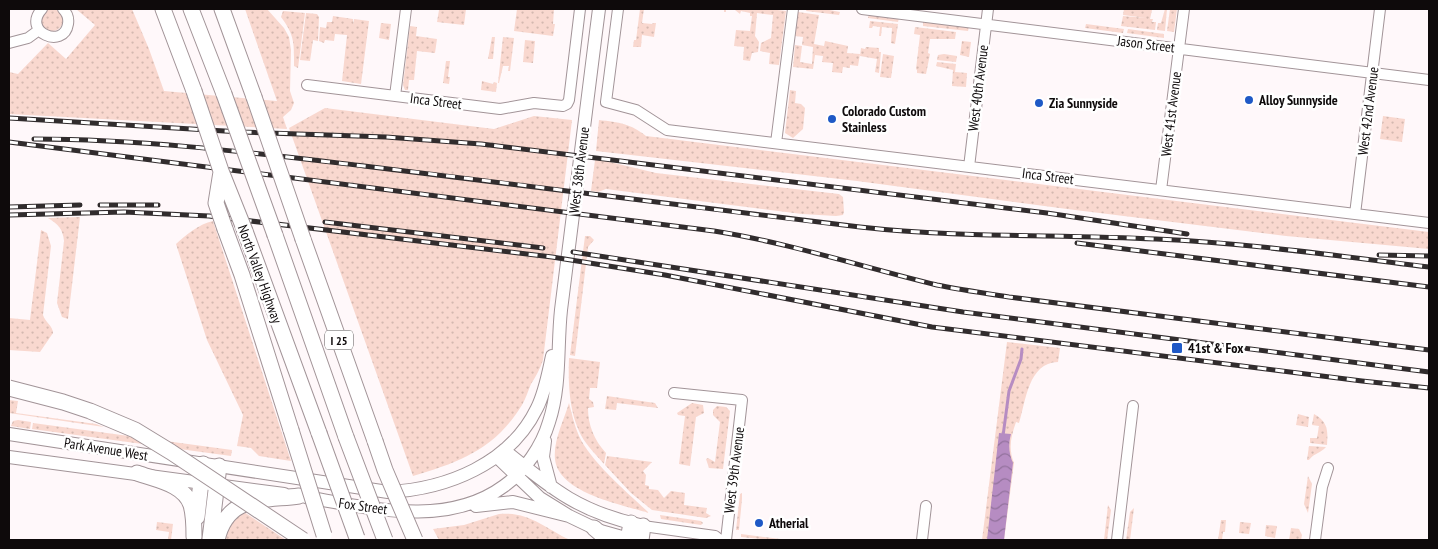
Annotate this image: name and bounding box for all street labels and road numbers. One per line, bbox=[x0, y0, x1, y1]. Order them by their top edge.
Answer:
street label: Jason Street bbox=[1115, 31, 1176, 56]
street label: West 40th Avenue bbox=[964, 44, 992, 132]
street label: West 42nd Avenue bbox=[1354, 66, 1382, 156]
street label: West 41st Avenue bbox=[1157, 70, 1185, 157]
street label: Inca Street bbox=[409, 89, 463, 113]
street label: West 38th Avenue bbox=[565, 126, 593, 214]
street label: Inca Street bbox=[1021, 164, 1075, 188]
street label: North Valley Highway bbox=[234, 222, 286, 326]
road number: I 25 bbox=[325, 330, 353, 350]
street label: West 39th Avenue bbox=[720, 426, 748, 514]
street label: Park Avenue West bbox=[63, 434, 149, 465]
street label: Fox Street bbox=[338, 494, 389, 518]

